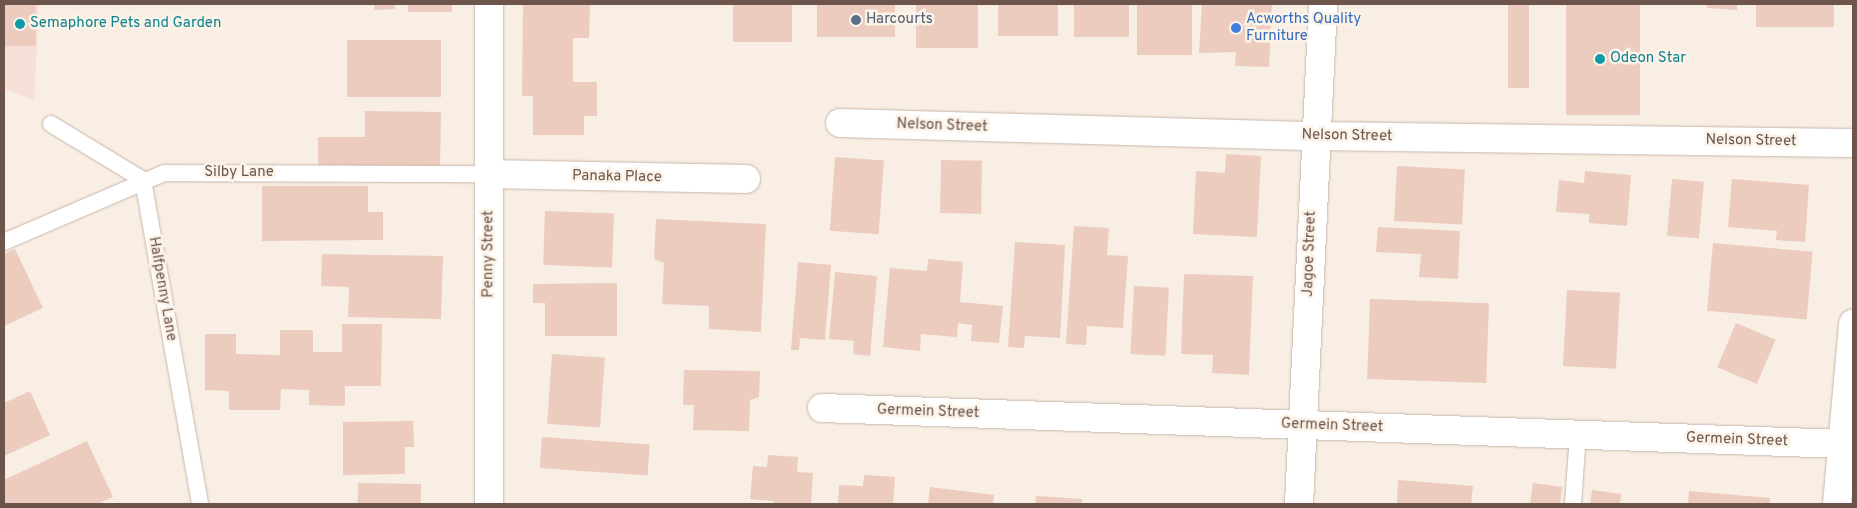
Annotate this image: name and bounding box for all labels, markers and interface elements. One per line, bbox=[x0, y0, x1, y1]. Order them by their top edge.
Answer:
place label: Acworths Quality Furniture bbox=[1246, 10, 1361, 45]
place label: Harcourts bbox=[866, 11, 933, 29]
marker: Harcourts bbox=[850, 14, 862, 26]
place label: Semaphore Pets and Garden bbox=[30, 15, 221, 33]
marker: Semaphore Pets and Garden bbox=[14, 18, 26, 30]
marker: Acworths Quality Furniture bbox=[1230, 22, 1242, 34]
place label: Odeon Star bbox=[1610, 50, 1686, 68]
marker: Odeon Star bbox=[1594, 53, 1606, 65]
street label: Nelson Street bbox=[896, 115, 988, 137]
street label: Nelson Street bbox=[1301, 126, 1393, 146]
street label: Nelson Street bbox=[1705, 131, 1797, 151]
street label: Silby Lane bbox=[204, 164, 274, 182]
street label: Panaka Place bbox=[572, 167, 662, 187]
street label: Penny Street bbox=[480, 210, 498, 298]
street label: Jagoe Street bbox=[1300, 211, 1320, 297]
street label: Halfpenny Lane bbox=[144, 235, 180, 343]
street label: Germein Street bbox=[877, 401, 979, 423]
street label: Germein Street bbox=[1281, 415, 1383, 437]
street label: Germein Street bbox=[1686, 429, 1788, 451]

